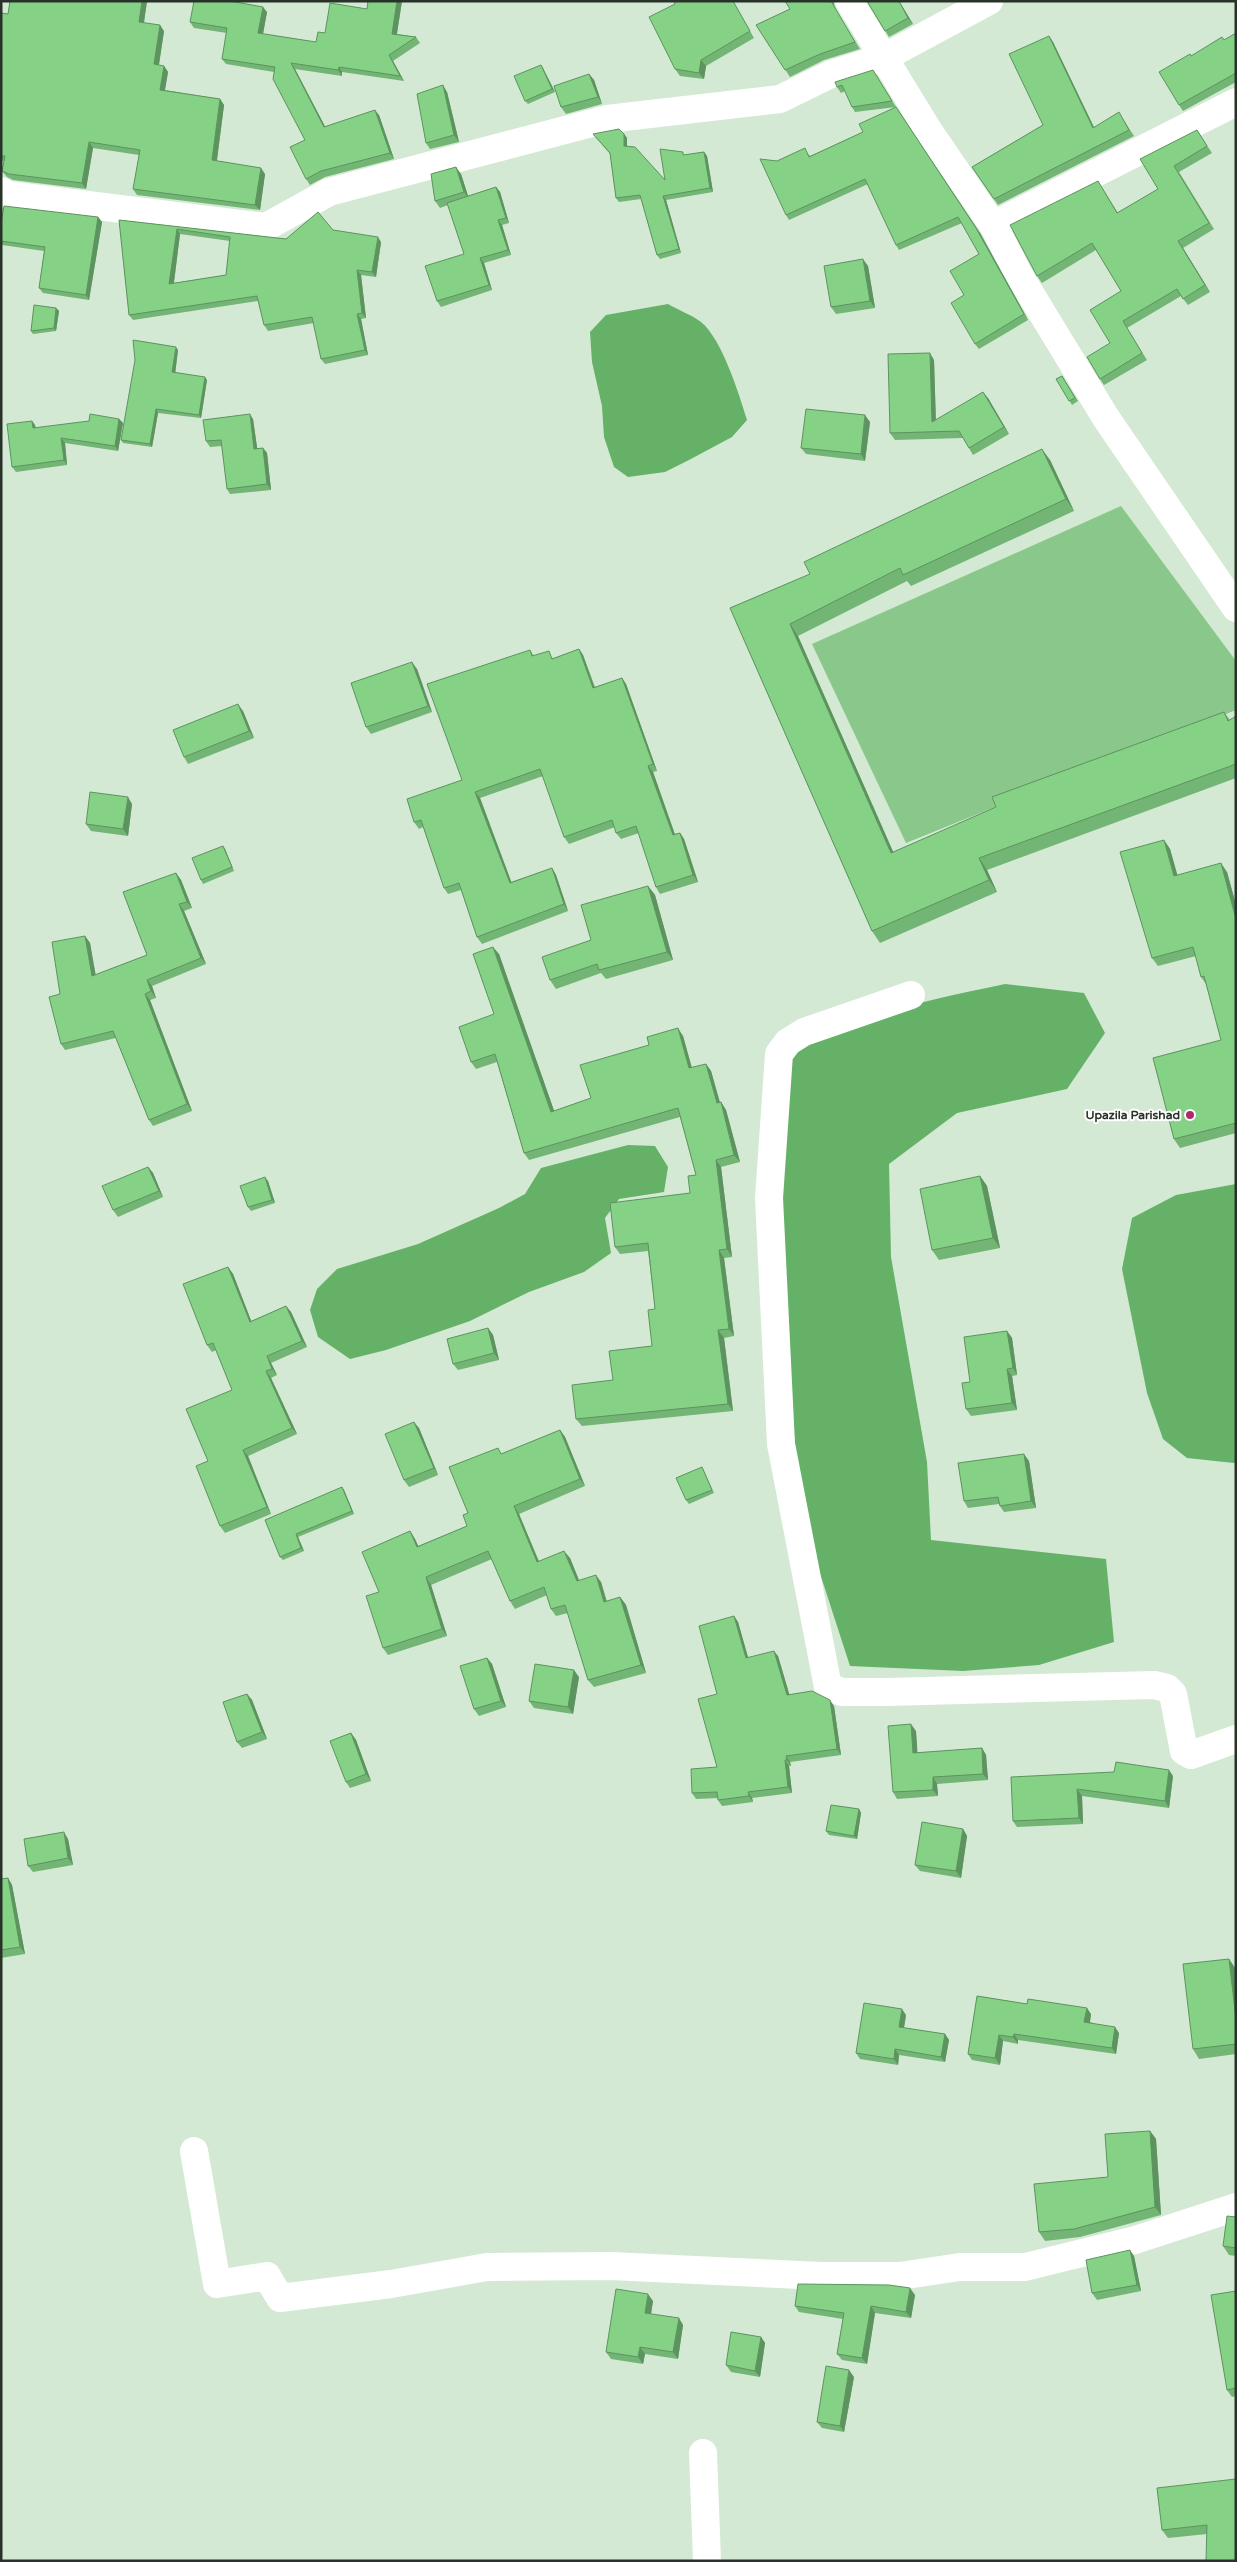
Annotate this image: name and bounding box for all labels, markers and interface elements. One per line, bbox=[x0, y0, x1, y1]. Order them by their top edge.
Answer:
place label: Upazila Parishad bbox=[1086, 1108, 1180, 1123]
marker: Upazila Parishad bbox=[1184, 1109, 1196, 1121]

